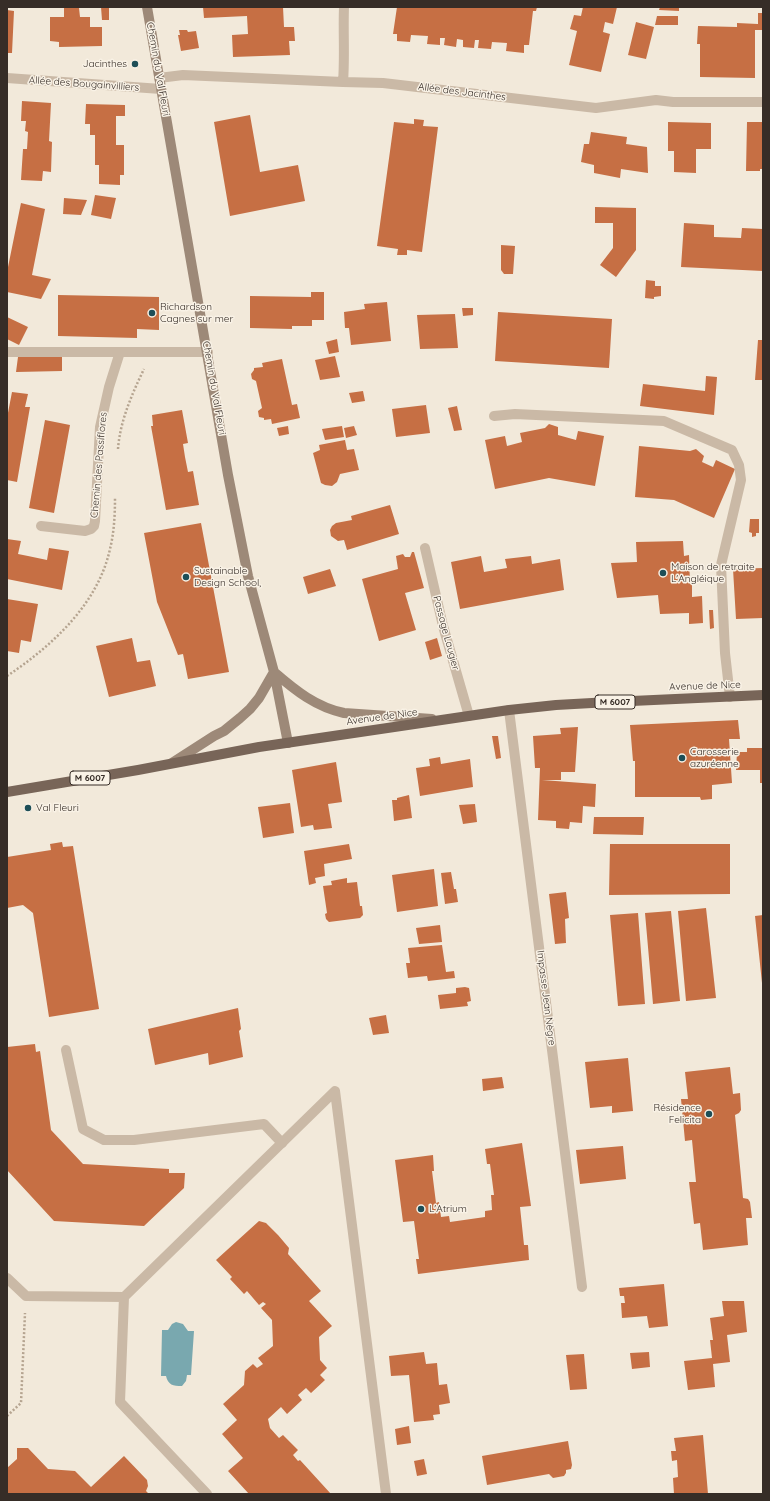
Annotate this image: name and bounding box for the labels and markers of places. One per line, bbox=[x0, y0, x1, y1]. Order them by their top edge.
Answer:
place label: Jacinthes bbox=[83, 58, 127, 70]
marker: Jacinthes bbox=[130, 59, 140, 69]
place label: Richardson Cagnes sur mer bbox=[160, 301, 233, 324]
marker: Richardson Cagnes sur mer bbox=[147, 308, 157, 318]
place label: Maison de retraite L'Angléique bbox=[671, 561, 755, 584]
place label: Sustainable Design School, bbox=[194, 565, 261, 588]
marker: Maison de retraite L'Angléique bbox=[658, 568, 668, 578]
marker: Sustainable Design School, bbox=[181, 572, 191, 582]
place label: Carosserie azuréenne bbox=[690, 746, 739, 770]
marker: Carosserie azuréenne bbox=[677, 753, 687, 763]
place label: Val Fleuri bbox=[36, 802, 79, 814]
marker: Val Fleuri bbox=[23, 803, 33, 813]
place label: Résidence Felicita bbox=[654, 1102, 701, 1126]
marker: Résidence Felicita bbox=[704, 1109, 714, 1119]
place label: L'Atrium bbox=[429, 1203, 467, 1215]
marker: L'Atrium bbox=[416, 1204, 426, 1214]

